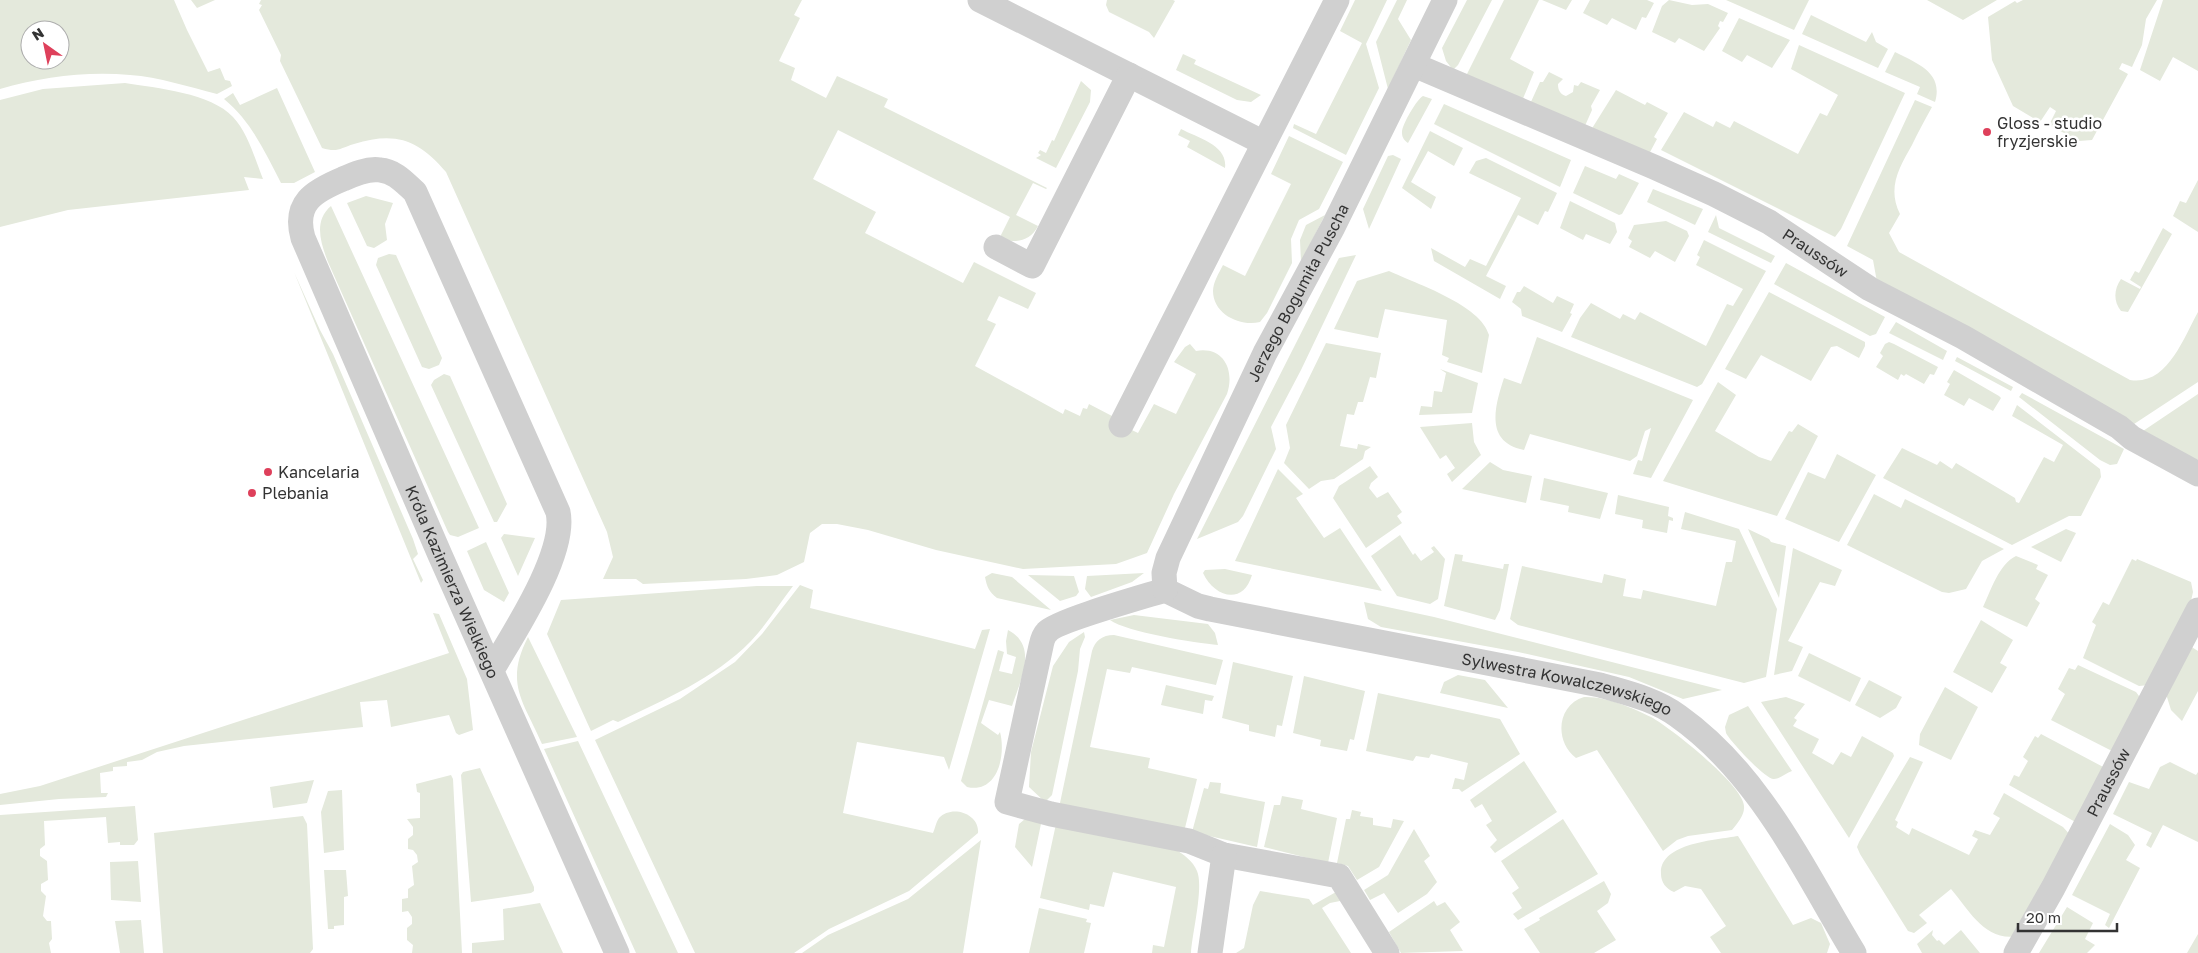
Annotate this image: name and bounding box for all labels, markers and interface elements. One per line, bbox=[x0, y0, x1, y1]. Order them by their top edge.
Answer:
north arrow bbox=[20, 20, 70, 70]
text: N bbox=[29, 24, 47, 44]
place label: Gloss - studio fryzjerskie bbox=[1997, 113, 2102, 151]
marker: Gloss - studio fryzjerskie bbox=[1981, 126, 1993, 138]
street label: Jerzego Bogumiła Puscha bbox=[1243, 200, 1353, 385]
street label: Praussów bbox=[1779, 224, 1852, 282]
place label: Kancelaria bbox=[278, 462, 360, 482]
marker: Kancelaria bbox=[262, 466, 274, 478]
street label: Króla Kazimierza Wielkiego bbox=[401, 482, 504, 681]
place label: Plebania bbox=[262, 483, 329, 503]
marker: Plebania bbox=[246, 487, 258, 499]
street label: Sylwestra Kowalczewskiego bbox=[1460, 648, 1676, 720]
street label: Praussów bbox=[2082, 745, 2134, 820]
scale bar bbox=[2018, 900, 2117, 932]
text: 20 m bbox=[2026, 908, 2061, 926]

